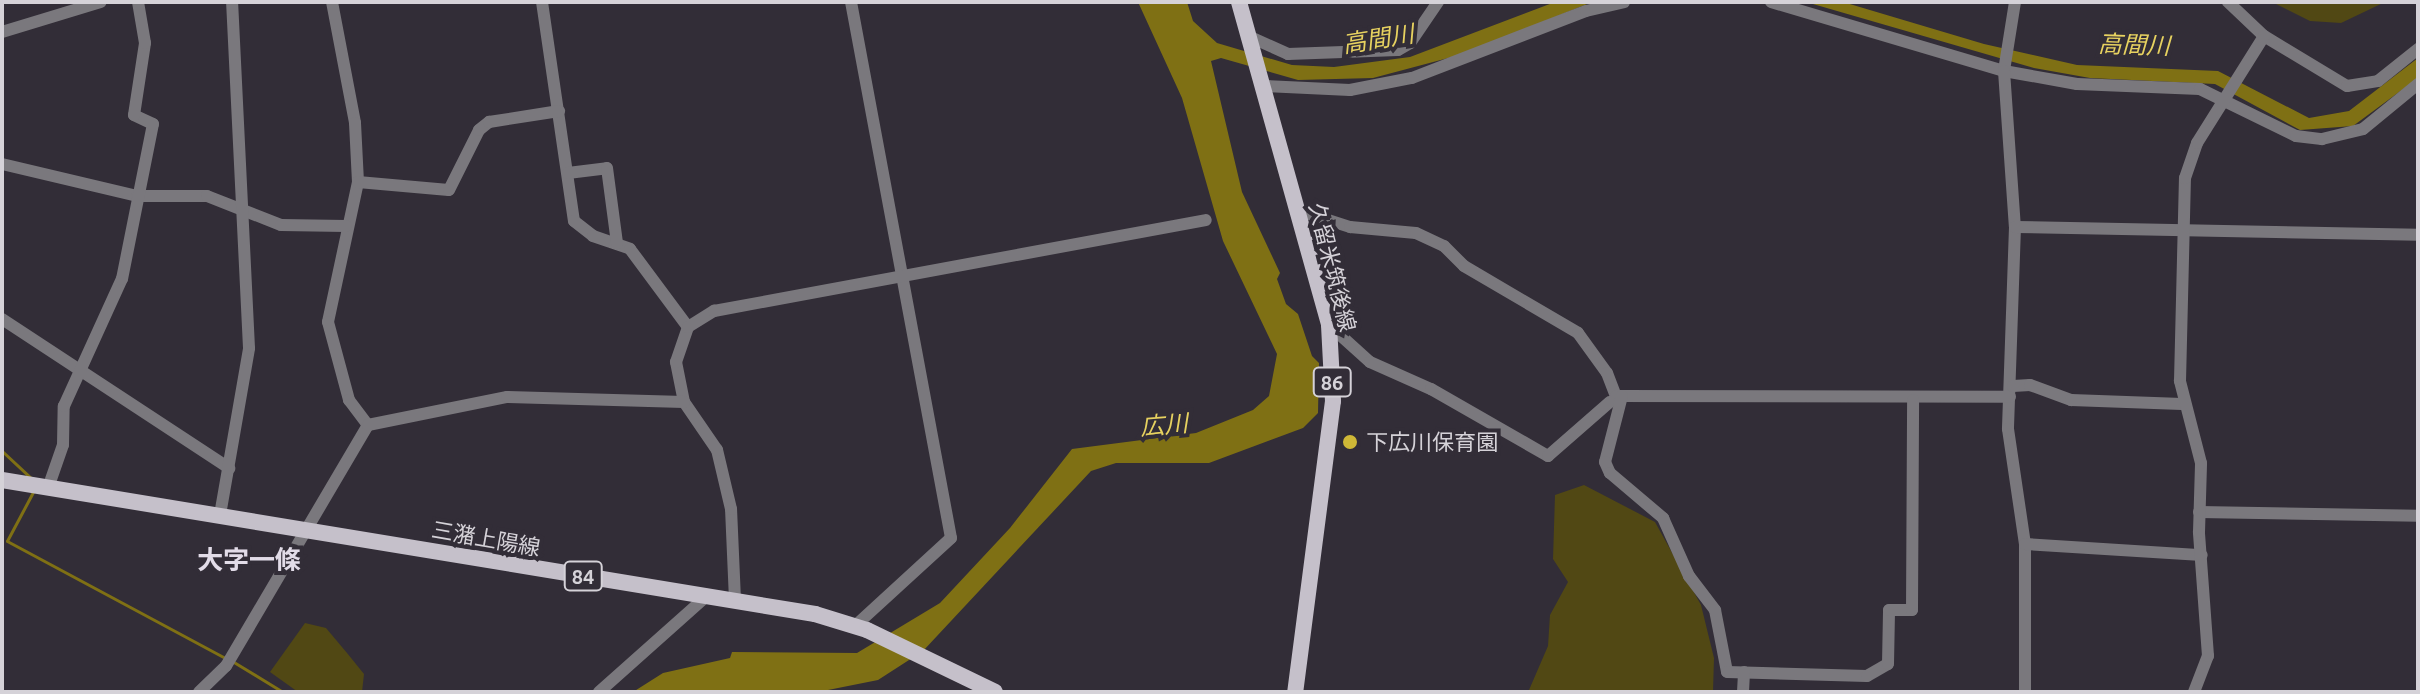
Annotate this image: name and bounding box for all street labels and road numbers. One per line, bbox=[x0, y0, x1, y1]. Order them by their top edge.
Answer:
street label: 久留米筑後線 bbox=[1304, 200, 1362, 334]
road number: 86 bbox=[1312, 366, 1352, 398]
street label: 三潴上陽線 bbox=[430, 515, 542, 561]
road number: 84 bbox=[563, 560, 603, 592]

